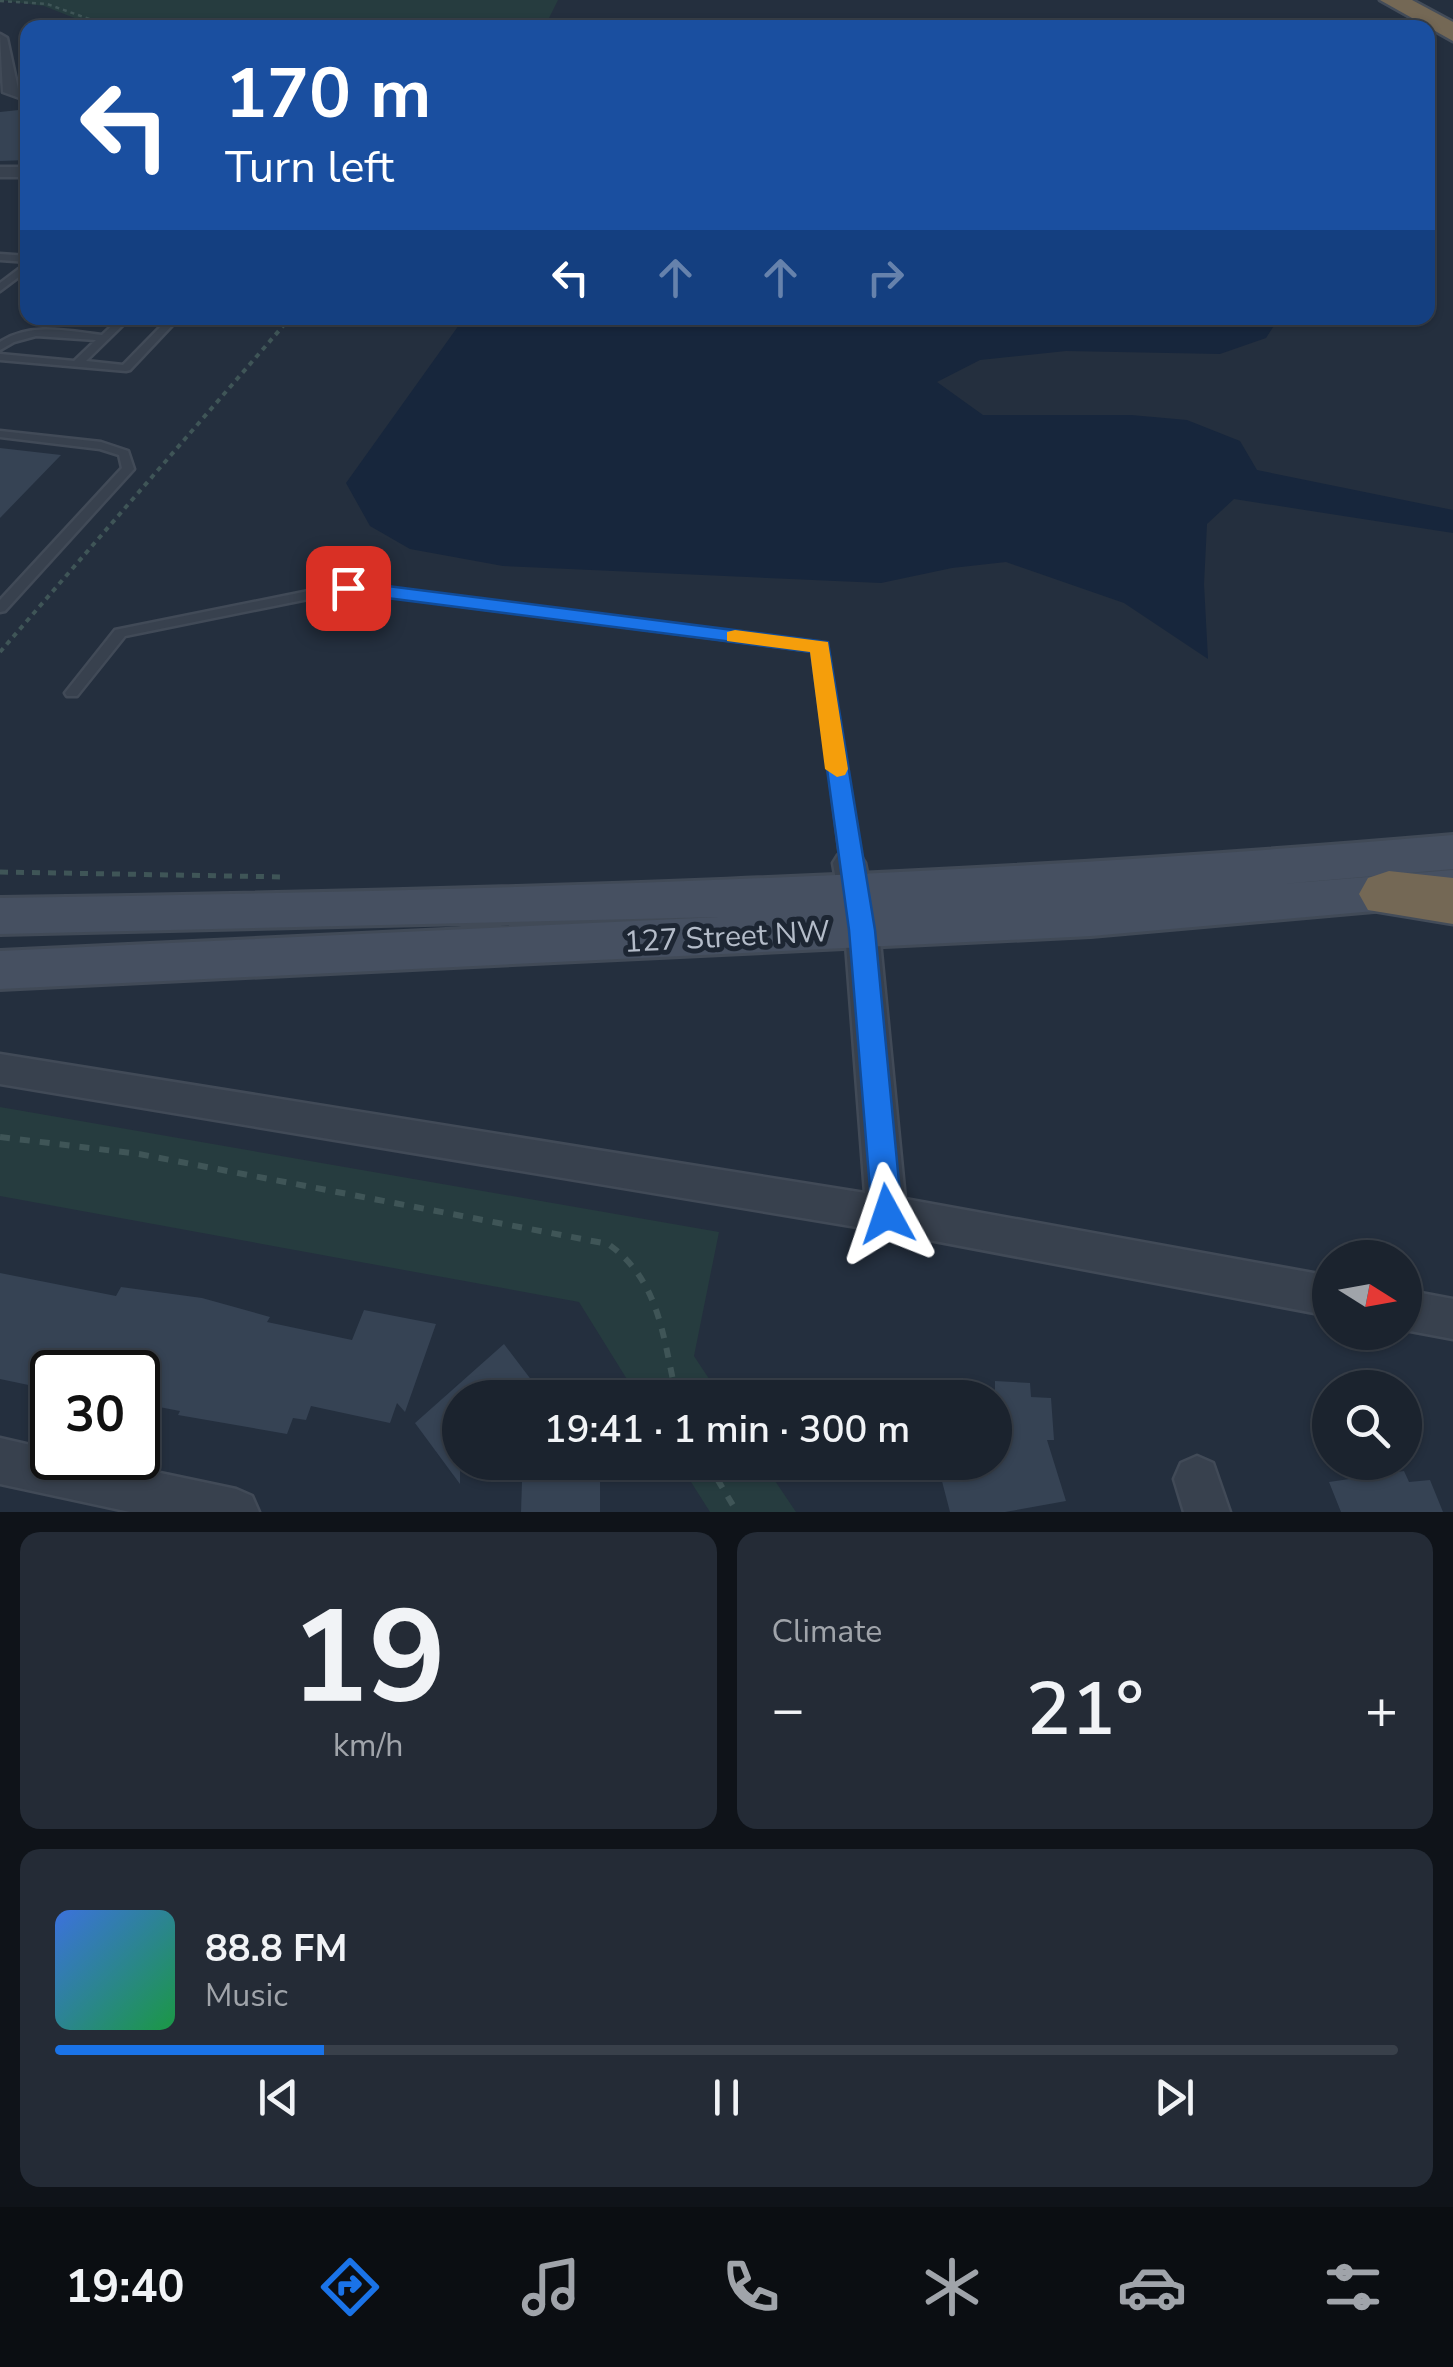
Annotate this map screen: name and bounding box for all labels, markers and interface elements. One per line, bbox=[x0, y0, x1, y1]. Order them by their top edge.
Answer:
text: 170 m bbox=[225, 46, 431, 142]
icon: left bbox=[60, 60, 190, 190]
text: Turn left bbox=[225, 137, 394, 198]
icon: left bbox=[543, 250, 598, 305]
icon: ahead bbox=[648, 250, 703, 305]
icon: ahead bbox=[753, 250, 808, 305]
icon: right bbox=[858, 250, 913, 305]
pin bbox=[306, 546, 391, 631]
icon: arrive bbox=[321, 561, 376, 616]
street label: 127 Street NW bbox=[623, 911, 831, 963]
position arrow bbox=[835, 1162, 939, 1266]
north arrow bbox=[1312, 1240, 1422, 1350]
map controls bbox=[1312, 1240, 1422, 1480]
speed limit sign: 30 bbox=[30, 1350, 160, 1480]
button: search bbox=[1312, 1370, 1422, 1480]
text: 19:41 · 1 min · 300 m bbox=[544, 1404, 910, 1455]
text: 19 bbox=[290, 1570, 446, 1747]
text: Climate bbox=[772, 1610, 882, 1653]
text: 21° bbox=[1026, 1658, 1144, 1760]
text: − bbox=[772, 1672, 805, 1747]
text: + bbox=[1365, 1672, 1398, 1747]
text: km/h bbox=[333, 1724, 404, 1767]
text: 88.8 FM bbox=[205, 1923, 347, 1974]
text: Music bbox=[205, 1974, 288, 2017]
icon: previous bbox=[251, 2070, 306, 2125]
icon: pause bbox=[699, 2070, 754, 2125]
icon: next bbox=[1147, 2070, 1202, 2125]
icon: directions bbox=[315, 2252, 385, 2322]
icon: music bbox=[516, 2252, 586, 2322]
icon: phone bbox=[716, 2252, 786, 2322]
icon: climate bbox=[917, 2252, 987, 2322]
icon: car bbox=[1117, 2252, 1187, 2322]
icon: filters bbox=[1318, 2252, 1388, 2322]
text: 19:40 bbox=[65, 2257, 184, 2318]

